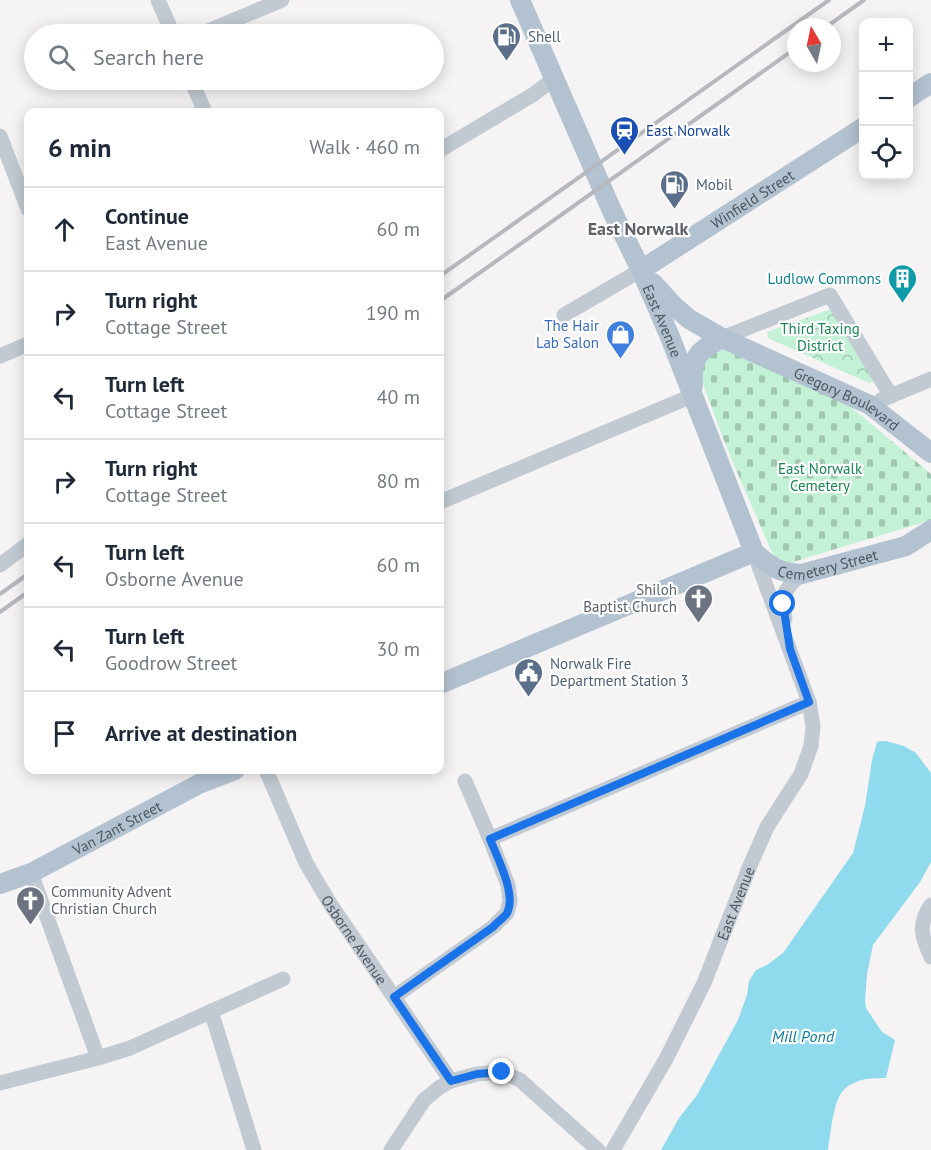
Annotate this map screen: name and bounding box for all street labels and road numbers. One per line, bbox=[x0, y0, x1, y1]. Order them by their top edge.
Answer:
street label: Winfield Street bbox=[707, 165, 797, 232]
street label: East Avenue bbox=[639, 281, 686, 360]
street label: Gregory Boulevard bbox=[791, 362, 904, 434]
street label: Cemetery Street bbox=[776, 545, 880, 584]
street label: Van Zant Street bbox=[68, 796, 165, 859]
street label: East Avenue bbox=[712, 864, 758, 943]
street label: Osborne Avenue bbox=[317, 892, 392, 988]

